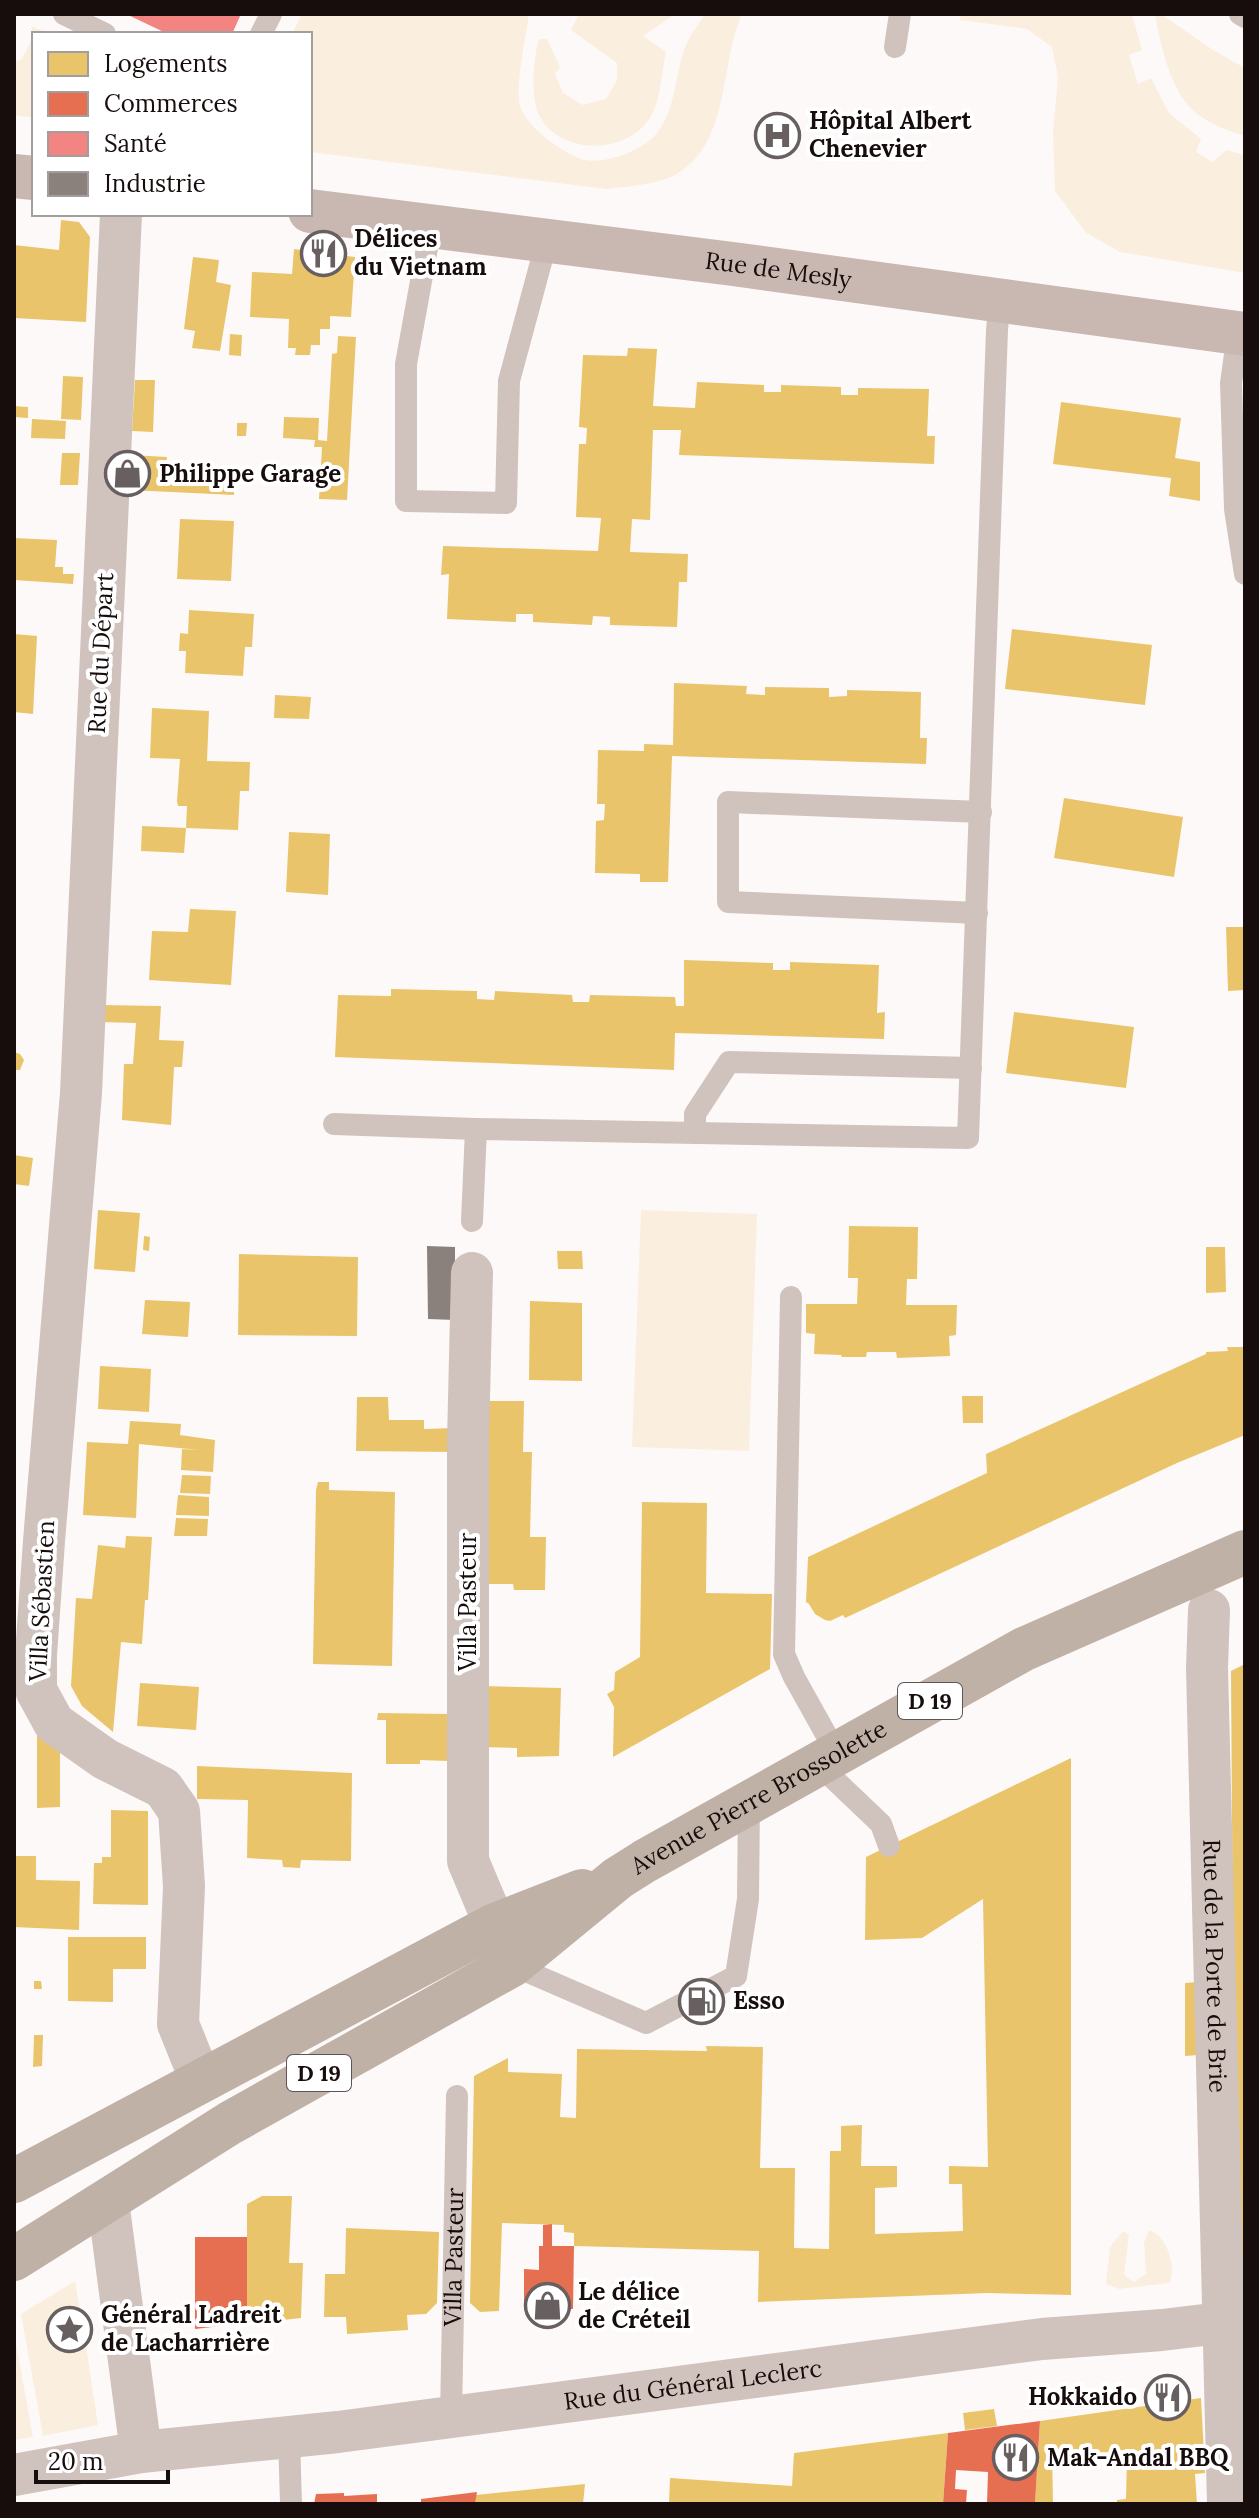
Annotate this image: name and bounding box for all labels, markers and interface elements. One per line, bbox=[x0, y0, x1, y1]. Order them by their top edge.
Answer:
legend bbox=[32, 32, 312, 216]
text: Logements bbox=[104, 48, 227, 79]
text: Commerces bbox=[104, 88, 238, 119]
place label: Hôpital Albert Chenevier bbox=[809, 105, 972, 164]
hospital icon: Hôpital Albert Chenevier bbox=[754, 111, 802, 159]
text: Santé bbox=[104, 128, 167, 159]
text: Industrie bbox=[104, 168, 206, 199]
place label: Délices du Vietnam bbox=[354, 223, 486, 282]
restaurant icon: Délices du Vietnam bbox=[299, 229, 347, 277]
street label: Rue de Mesly bbox=[703, 245, 854, 295]
shop icon: Philippe Garage bbox=[104, 450, 152, 498]
place label: Philippe Garage bbox=[159, 458, 341, 489]
street label: Rue du Départ bbox=[81, 571, 120, 734]
street label: Villa Sébastien bbox=[22, 1520, 61, 1683]
street label: Villa Pasteur bbox=[452, 1532, 483, 1672]
road number: D 19 bbox=[898, 1683, 962, 1719]
street label: Avenue Pierre Brossolette bbox=[624, 1713, 892, 1882]
street label: Rue de la Porte de Brie bbox=[1196, 1839, 1234, 2093]
fuel station icon: Esso bbox=[678, 1977, 726, 2025]
place label: Esso bbox=[733, 1985, 785, 2016]
road number: D 19 bbox=[287, 2055, 351, 2091]
street label: Villa Pasteur bbox=[437, 2187, 470, 2328]
place label: Le délice de Créteil bbox=[578, 2276, 690, 2335]
shop icon: Le délice de Créteil bbox=[523, 2282, 571, 2330]
place label: Général Ladreit de Lacharrière bbox=[101, 2299, 282, 2358]
place icon: Général Ladreit de Lacharrière bbox=[46, 2305, 94, 2353]
street label: Rue du Général Leclerc bbox=[562, 2352, 824, 2417]
restaurant icon: Hokkaido bbox=[1144, 2373, 1192, 2421]
place label: Hokkaido bbox=[1028, 2381, 1137, 2412]
scale bar bbox=[36, 2434, 168, 2484]
restaurant icon: Mak-Andal BBQ bbox=[992, 2434, 1040, 2482]
place label: Mak-Andal BBQ bbox=[1047, 2442, 1230, 2473]
text: 20 m bbox=[48, 2446, 104, 2477]

